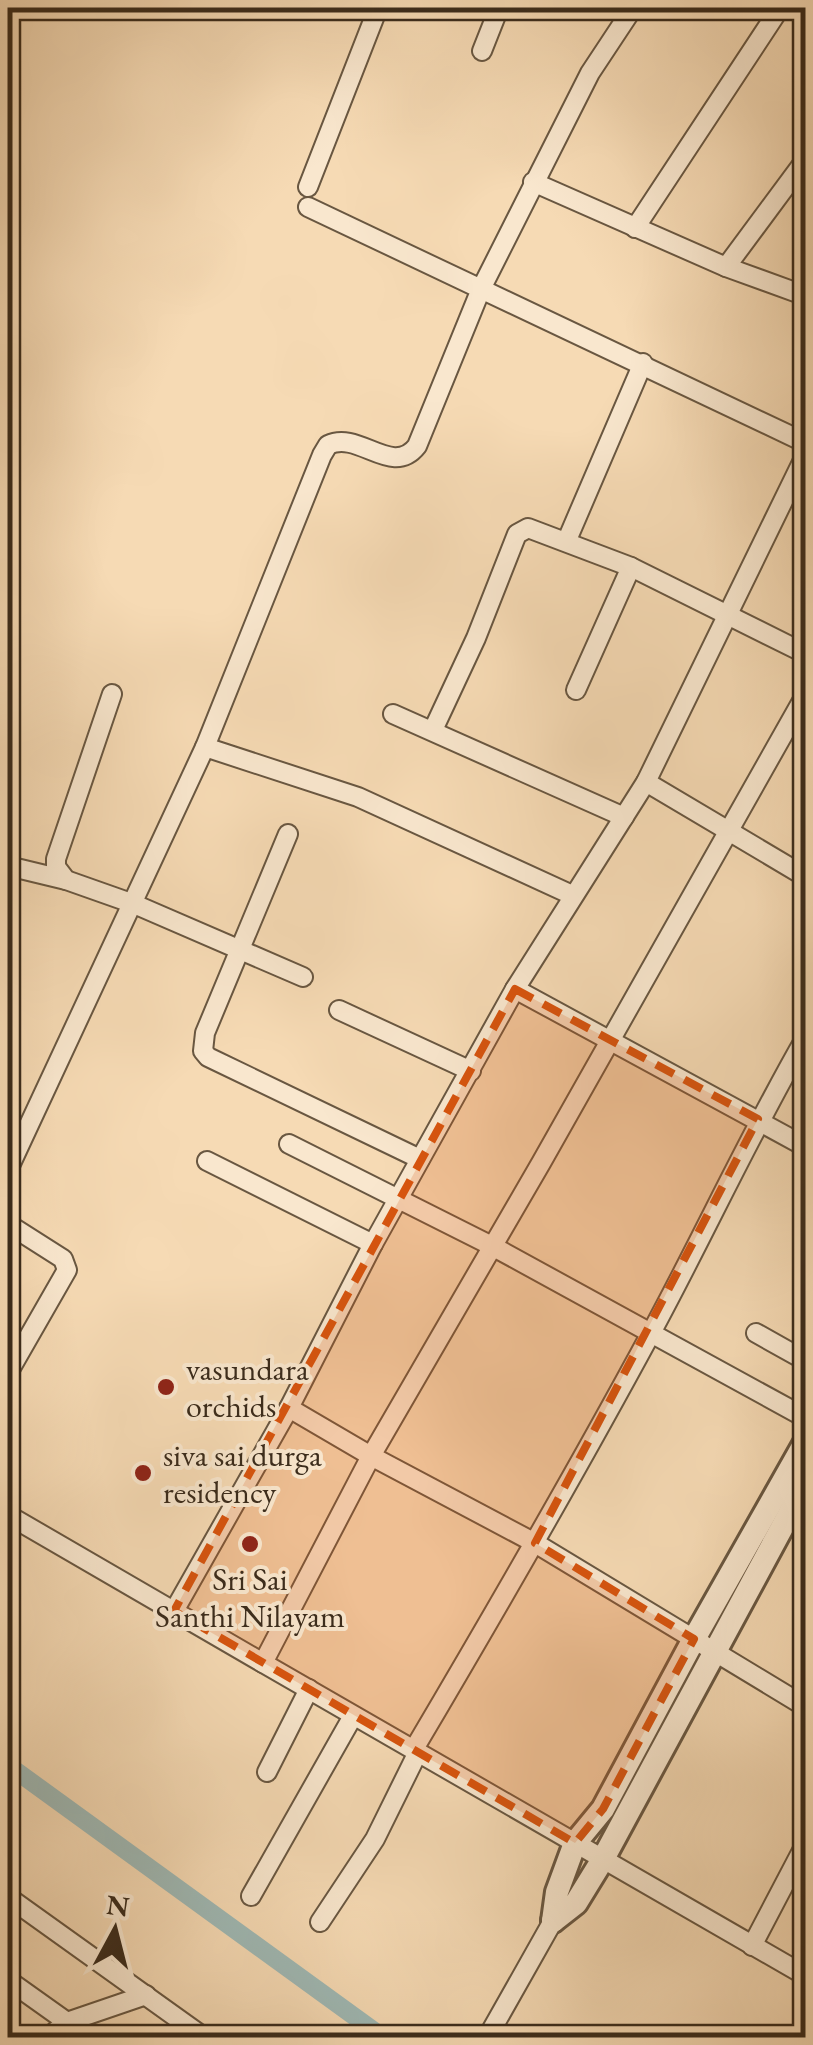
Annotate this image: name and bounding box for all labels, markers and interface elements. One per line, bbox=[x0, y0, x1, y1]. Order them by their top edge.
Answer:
place label: vasundara orchids bbox=[186, 1348, 309, 1427]
marker: vasundara orchids bbox=[155, 1376, 177, 1398]
place label: siva sai durga residency bbox=[163, 1434, 322, 1513]
marker: siva sai durga residency bbox=[132, 1462, 154, 1484]
marker: Sri Sai Santhi Nilayam bbox=[239, 1533, 261, 1555]
place label: Sri Sai Santhi Nilayam bbox=[155, 1558, 345, 1637]
north arrow bbox=[65, 1880, 165, 1980]
text: N bbox=[105, 1886, 132, 1924]

